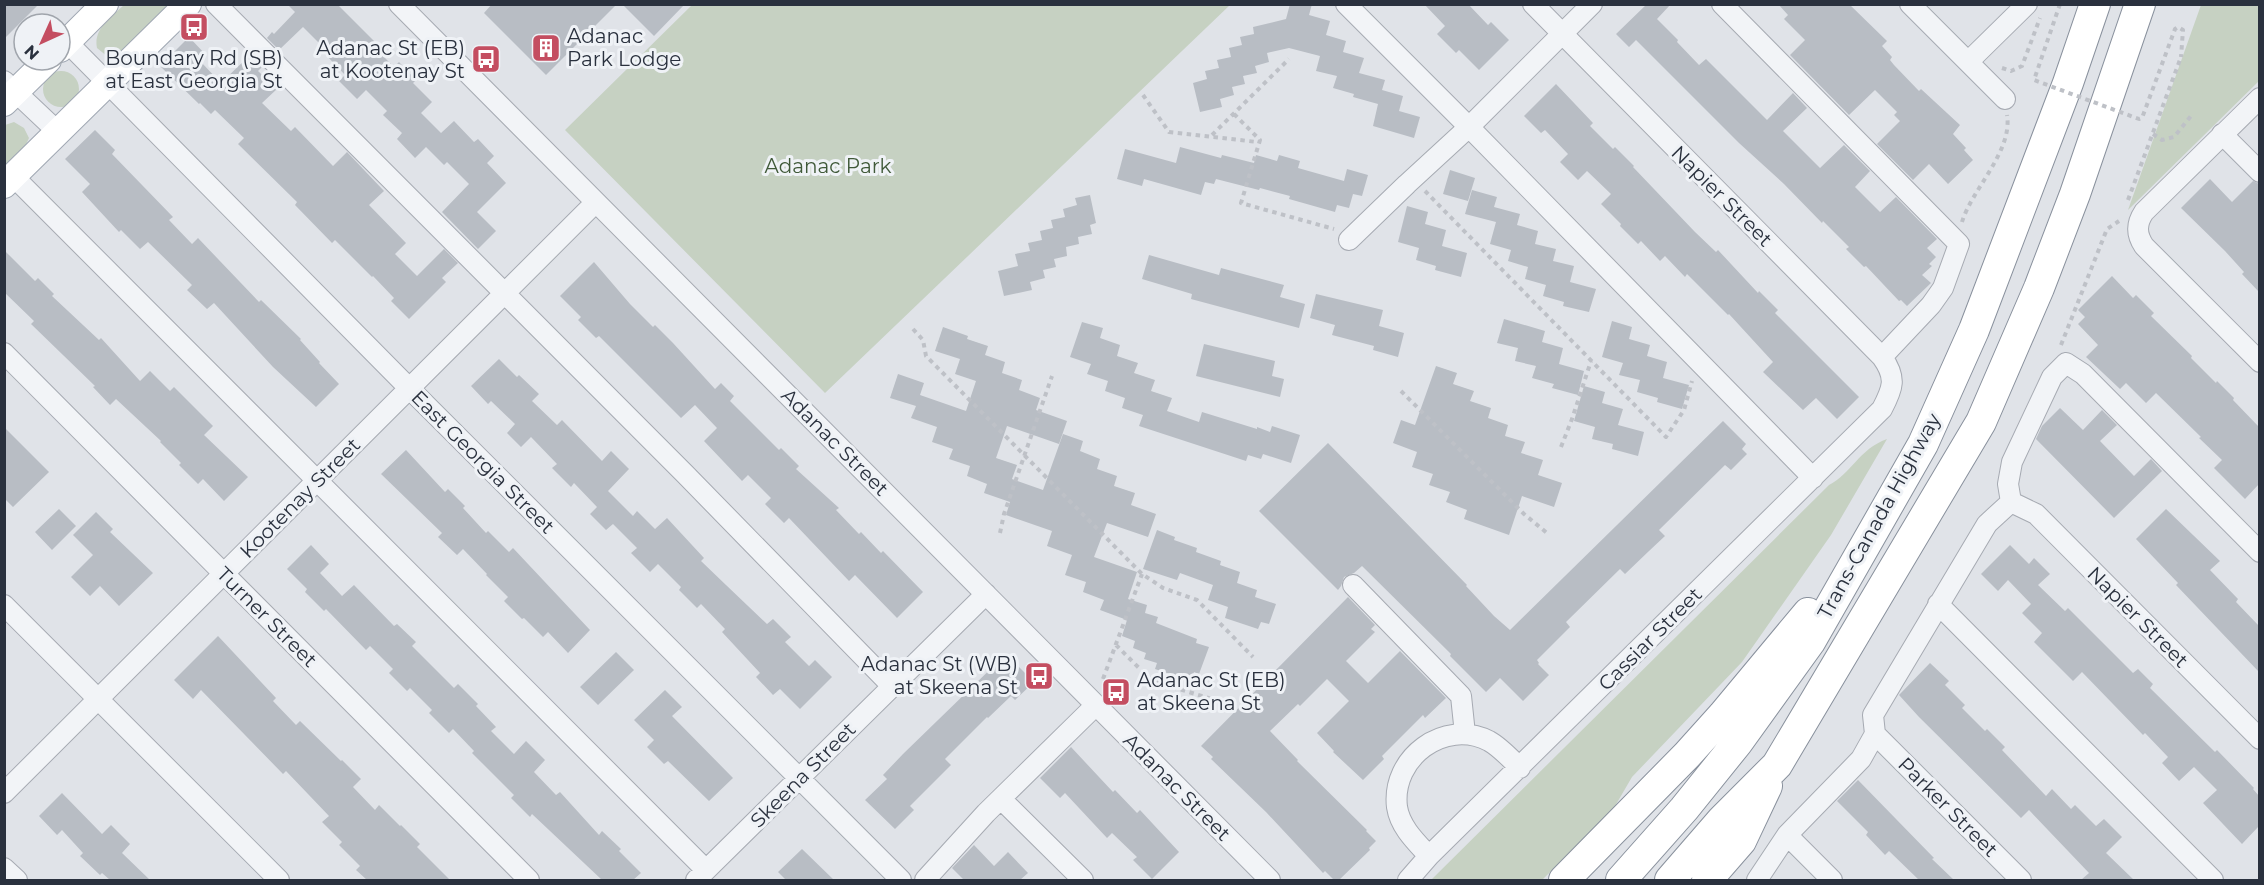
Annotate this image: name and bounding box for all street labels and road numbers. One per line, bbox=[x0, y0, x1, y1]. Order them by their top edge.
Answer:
street label: Napier Street bbox=[1667, 141, 1777, 251]
street label: Adanac Street bbox=[776, 383, 894, 501]
street label: East Georgia Street bbox=[406, 385, 560, 539]
street label: Trans-Canada Highway bbox=[1812, 409, 1946, 623]
street label: Kootenay Street bbox=[235, 433, 365, 563]
street label: Turner Street bbox=[212, 562, 322, 672]
street label: Napier Street bbox=[2083, 562, 2193, 672]
street label: Cassiar Street bbox=[1593, 582, 1707, 696]
street label: Skeena Street bbox=[745, 717, 861, 833]
street label: Adanac Street bbox=[1118, 728, 1236, 846]
street label: Parker Street bbox=[1893, 752, 2003, 862]

